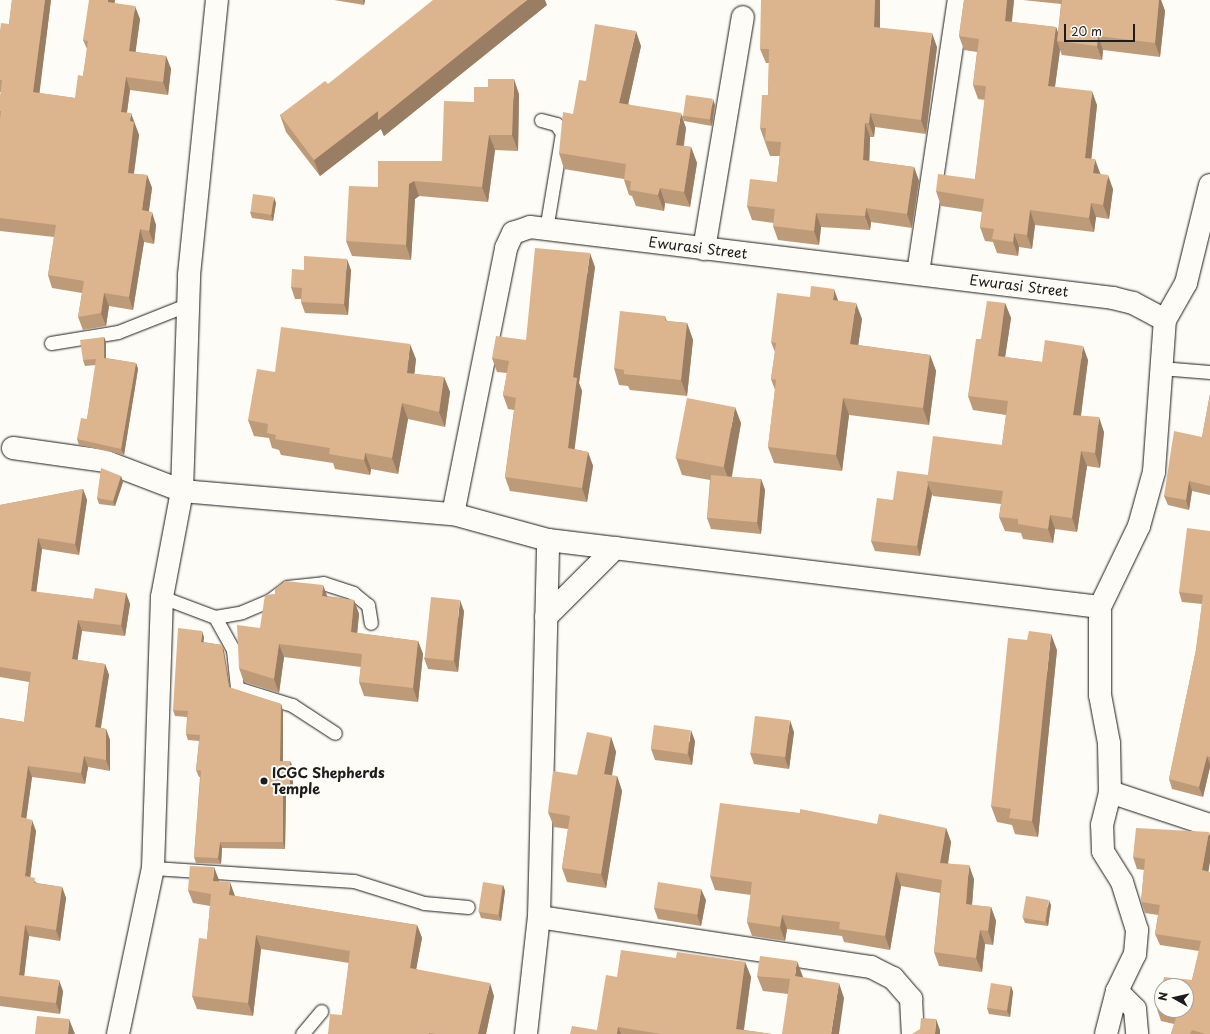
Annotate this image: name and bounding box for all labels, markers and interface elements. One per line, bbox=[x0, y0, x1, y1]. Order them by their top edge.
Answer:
scale bar bbox=[1066, 16, 1137, 42]
text: 20 m bbox=[1071, 22, 1102, 40]
street label: Ewurasi Street bbox=[647, 234, 749, 262]
street label: Ewurasi Street bbox=[968, 272, 1070, 300]
place label: ICGC Shepherds Temple bbox=[272, 765, 386, 798]
marker: ICGC Shepherds Temple bbox=[259, 776, 269, 786]
north arrow bbox=[1154, 978, 1194, 1018]
text: N bbox=[1154, 991, 1172, 1002]

